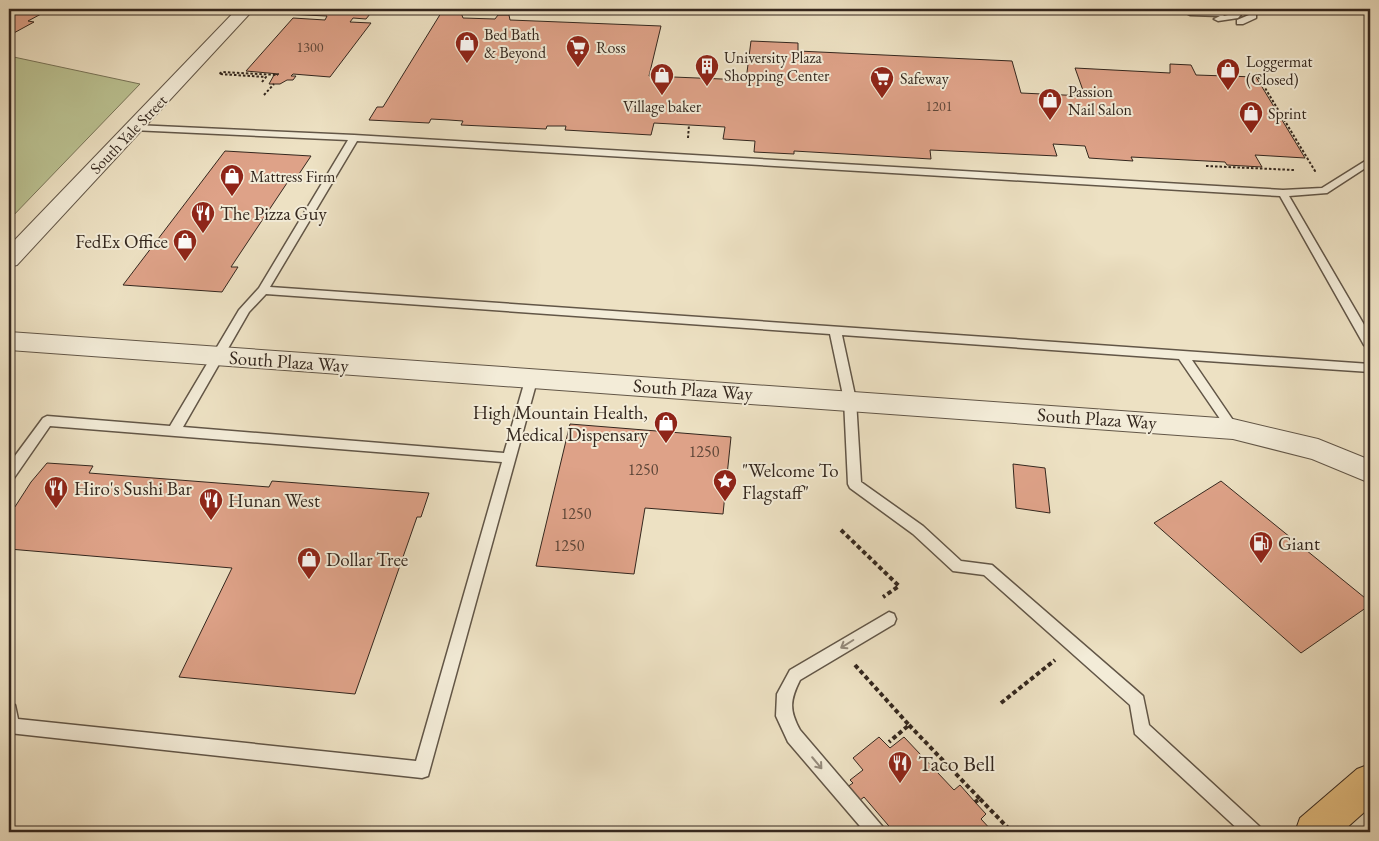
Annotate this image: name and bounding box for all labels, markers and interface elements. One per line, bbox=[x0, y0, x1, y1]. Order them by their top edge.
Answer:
place label: Bed Bath & Beyond bbox=[484, 24, 547, 63]
shop icon: Bed Bath & Beyond bbox=[454, 30, 480, 64]
supermarket icon: Ross bbox=[565, 34, 591, 68]
place label: Ross bbox=[596, 37, 626, 58]
house number: 1300 bbox=[297, 38, 324, 56]
place label: University Plaza Shopping Center bbox=[724, 47, 830, 86]
place label: Loggermat (Closed) bbox=[1246, 51, 1313, 90]
building icon: University Plaza Shopping Center bbox=[694, 53, 720, 87]
shop icon: Loggermat (Closed) bbox=[1215, 57, 1241, 91]
shop icon: Village baker bbox=[649, 62, 675, 96]
supermarket icon: Safeway bbox=[869, 65, 895, 99]
place label: Safeway bbox=[900, 68, 950, 89]
place label: Passion Nail Salon bbox=[1068, 81, 1133, 120]
shop icon: Passion Nail Salon bbox=[1037, 87, 1063, 121]
street label: South Yale Street bbox=[85, 90, 172, 179]
place label: Village baker bbox=[623, 96, 702, 117]
house number: 1201 bbox=[926, 97, 952, 115]
shop icon: Sprint bbox=[1238, 100, 1264, 134]
place label: Sprint bbox=[1268, 103, 1306, 124]
shop icon: Mattress Firm bbox=[219, 163, 245, 197]
place label: Mattress Firm bbox=[250, 166, 336, 187]
restaurant icon: The Pizza Guy bbox=[190, 200, 216, 234]
place label: The Pizza Guy bbox=[220, 201, 327, 226]
shop icon: FedEx Office bbox=[172, 228, 198, 262]
place label: FedEx Office bbox=[75, 229, 168, 254]
street label: South Plaza Way bbox=[228, 345, 350, 378]
street label: South Plaza Way bbox=[632, 373, 754, 406]
place label: High Mountain Health, Medical Dispensary bbox=[473, 400, 649, 447]
street label: South Plaza Way bbox=[1036, 402, 1158, 435]
shop icon: High Mountain Health, Medical Dispensary bbox=[653, 410, 679, 444]
house number: 1250 bbox=[689, 441, 720, 462]
place label: "Welcome To Flagstaff" bbox=[742, 458, 839, 505]
house number: 1250 bbox=[628, 459, 659, 480]
place icon: "Welcome To Flagstaff" bbox=[712, 468, 738, 502]
restaurant icon: Hiro's Sushi Bar bbox=[43, 475, 69, 509]
place label: Hiro's Sushi Bar bbox=[74, 476, 192, 501]
restaurant icon: Hunan West bbox=[198, 487, 224, 521]
place label: Hunan West bbox=[228, 488, 320, 513]
house number: 1250 bbox=[561, 503, 592, 524]
fuel station icon: Giant bbox=[1248, 530, 1274, 564]
place label: Giant bbox=[1278, 531, 1320, 556]
house number: 1250 bbox=[554, 535, 585, 556]
shop icon: Dollar Tree bbox=[296, 546, 322, 580]
place label: Dollar Tree bbox=[326, 547, 408, 572]
one-way arrow bbox=[840, 639, 854, 649]
place label: Taco Bell bbox=[918, 749, 995, 778]
restaurant icon: Taco Bell bbox=[887, 750, 913, 784]
one-way arrow bbox=[812, 757, 823, 770]

